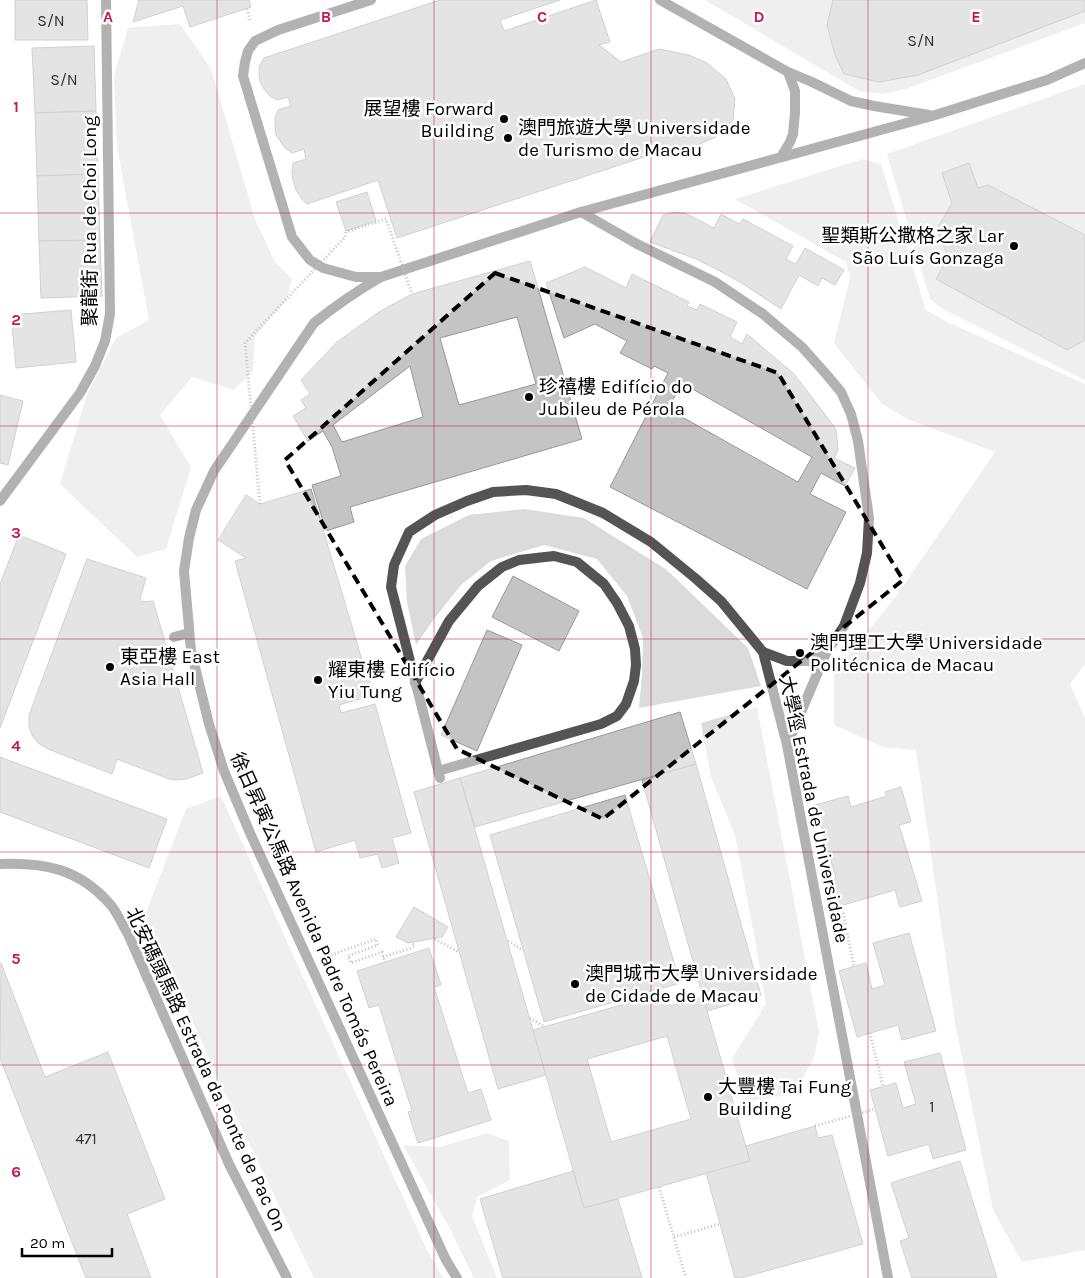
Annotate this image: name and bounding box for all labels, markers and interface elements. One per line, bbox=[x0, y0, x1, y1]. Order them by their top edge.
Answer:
text: A bbox=[103, 7, 113, 26]
text: B bbox=[321, 7, 331, 26]
text: C bbox=[537, 7, 547, 26]
text: D bbox=[754, 7, 765, 26]
text: E bbox=[971, 7, 981, 26]
house number: S/N bbox=[37, 11, 65, 30]
house number: S/N bbox=[907, 31, 935, 50]
house number: S/N bbox=[50, 70, 78, 89]
text: 1 bbox=[13, 97, 19, 116]
place label: 展望樓 Forward Building bbox=[363, 98, 494, 142]
marker: 展望樓 Forward Building bbox=[498, 113, 510, 125]
street label: 聚龍街 Rua de Choi Long bbox=[79, 116, 101, 326]
place label: 澳門旅遊大學 Universidade de Turismo de Macau bbox=[518, 117, 751, 161]
marker: 澳門旅遊大學 Universidade de Turismo de Macau bbox=[502, 132, 514, 144]
place label: 聖類斯公撒格之家 Lar São Luís Gonzaga bbox=[821, 225, 1004, 269]
marker: 聖類斯公撒格之家 Lar São Luís Gonzaga bbox=[1008, 240, 1020, 252]
text: 2 bbox=[11, 310, 21, 329]
place label: 珍禧樓 Edifício do Jubileu de Pérola bbox=[539, 376, 692, 420]
marker: 珍禧樓 Edifício do Jubileu de Pérola bbox=[523, 391, 535, 403]
text: 3 bbox=[11, 523, 21, 542]
place label: 澳門理工大學 Universidade Politécnica de Macau bbox=[810, 632, 1043, 676]
place label: 東亞樓 East Asia Hall bbox=[120, 646, 220, 690]
marker: 澳門理工大學 Universidade Politécnica de Macau bbox=[794, 647, 806, 659]
place label: 耀東樓 Edifício Yiu Tung bbox=[328, 659, 455, 703]
marker: 東亞樓 East Asia Hall bbox=[104, 661, 116, 673]
marker: 耀東樓 Edifício Yiu Tung bbox=[312, 674, 324, 686]
street label: 大學徑 Estrada de Universidade bbox=[775, 674, 853, 945]
text: 4 bbox=[11, 736, 21, 755]
street label: 徐日昇寅公馬路 Avenida Padre Tomás Pereira bbox=[226, 749, 402, 1110]
street label: 北安碼頭馬路 Estrada da Ponte de Pac On bbox=[121, 904, 291, 1235]
text: 5 bbox=[11, 949, 21, 968]
place label: 澳門城市大學 Universidade de Cidade de Macau bbox=[585, 963, 818, 1007]
marker: 澳門城市大學 Universidade de Cidade de Macau bbox=[569, 978, 581, 990]
place label: 大豐樓 Tai Fung Building bbox=[718, 1076, 851, 1120]
marker: 大豐樓 Tai Fung Building bbox=[702, 1091, 714, 1103]
house number: 1 bbox=[929, 1097, 935, 1116]
house number: 471 bbox=[75, 1129, 97, 1148]
text: 6 bbox=[11, 1162, 21, 1181]
scale bar bbox=[22, 1226, 112, 1258]
text: 20 m bbox=[30, 1234, 65, 1252]

